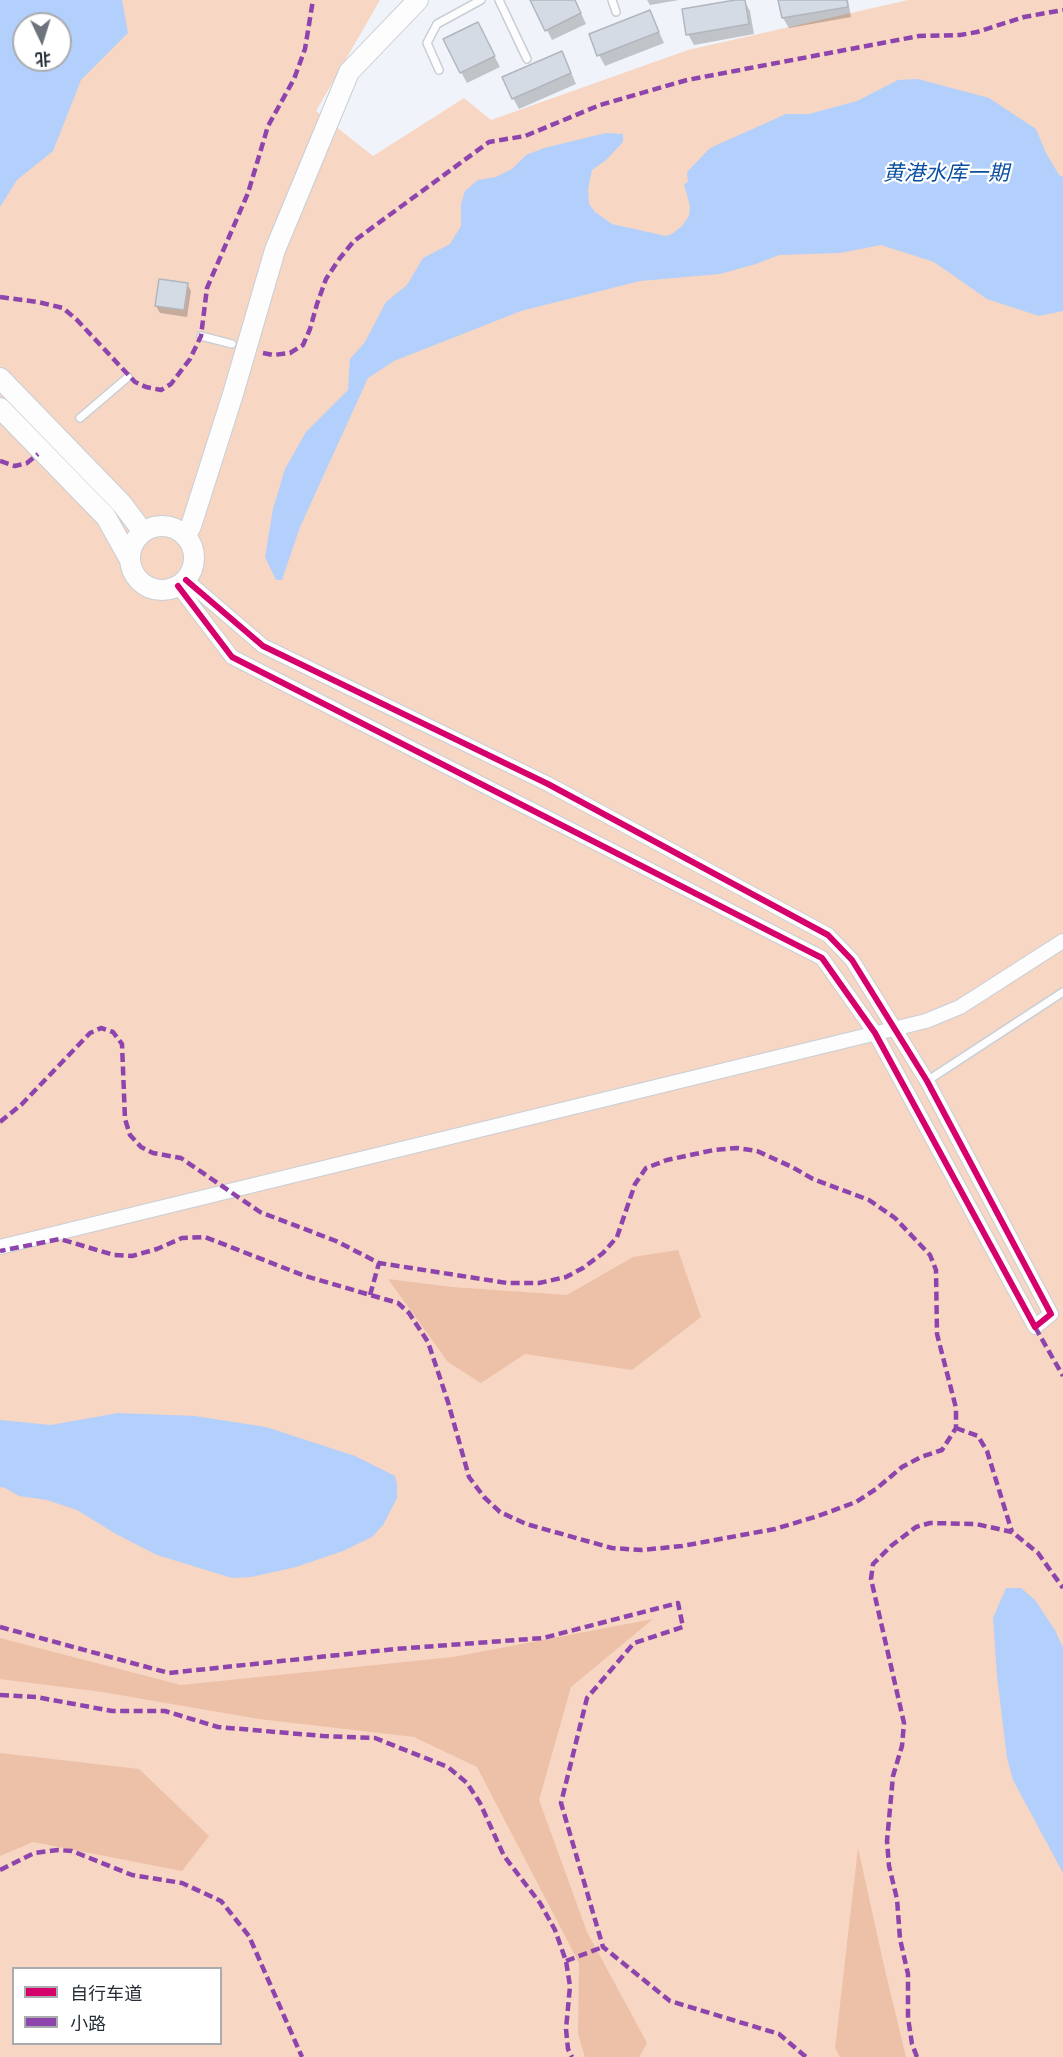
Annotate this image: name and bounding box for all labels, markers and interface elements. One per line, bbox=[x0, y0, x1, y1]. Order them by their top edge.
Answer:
north arrow bbox=[12, 12, 72, 72]
text: 北 bbox=[35, 48, 52, 68]
water label: 黄港水库一期 bbox=[883, 162, 1009, 188]
legend bbox=[12, 1967, 222, 2045]
text: 自行车道 bbox=[70, 1983, 142, 2004]
text: 小路 bbox=[70, 2013, 106, 2034]

